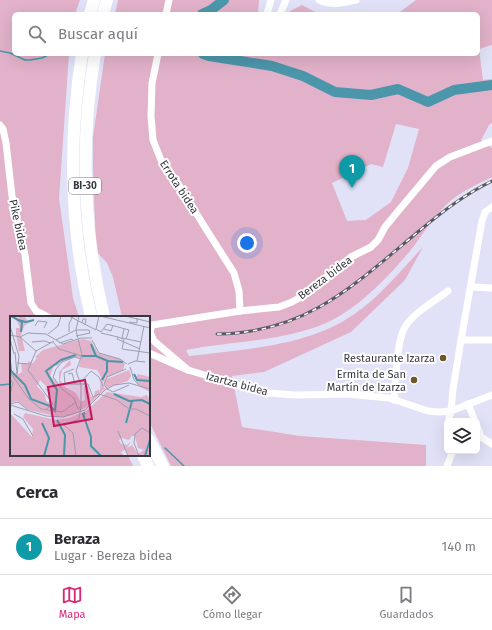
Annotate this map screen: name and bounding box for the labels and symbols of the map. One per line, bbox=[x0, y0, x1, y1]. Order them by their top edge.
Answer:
pin: 1 bbox=[339, 155, 365, 188]
street label: Errota bidea bbox=[157, 158, 201, 216]
road number: BI-30 bbox=[69, 178, 101, 194]
street label: Pike bidea bbox=[6, 198, 30, 252]
your location bbox=[237, 233, 257, 253]
street label: Bereza bidea bbox=[295, 253, 355, 302]
inset map bbox=[10, 316, 150, 456]
place label: Restaurante Izarza bbox=[343, 352, 435, 365]
marker: Restaurante Izarza bbox=[438, 353, 448, 363]
place label: Ermita de San Martín de Izarza bbox=[327, 368, 406, 394]
street label: Izartza bidea bbox=[205, 369, 269, 399]
marker: Ermita de San Martín de Izarza bbox=[409, 375, 419, 385]

